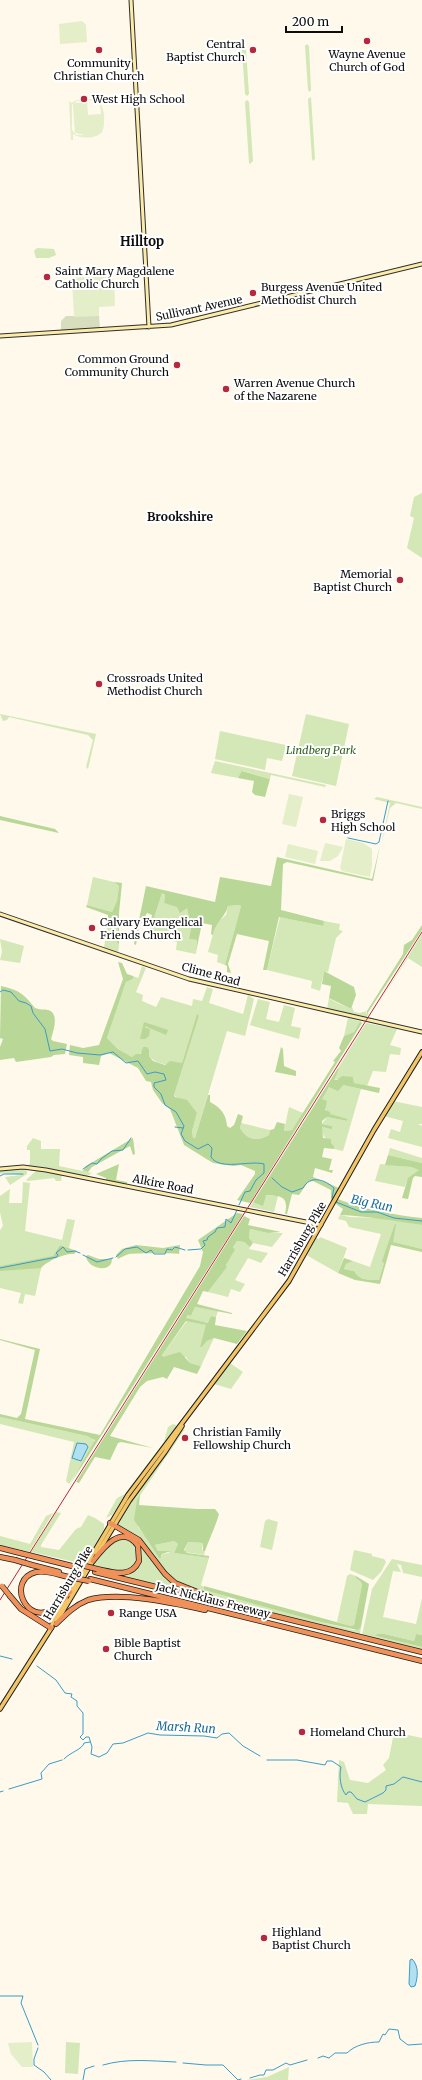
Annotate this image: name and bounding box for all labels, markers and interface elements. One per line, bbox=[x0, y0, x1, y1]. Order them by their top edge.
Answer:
scale bar bbox=[286, 8, 342, 34]
text: 200 m bbox=[292, 14, 329, 29]
marker: Wayne Avenue Church of God bbox=[362, 36, 372, 46]
place label: Central Baptist Church bbox=[166, 37, 246, 64]
marker: Community Christian Church bbox=[94, 45, 104, 55]
marker: Central Baptist Church bbox=[248, 45, 258, 55]
place label: Wayne Avenue Church of God bbox=[328, 47, 406, 74]
place label: Community Christian Church bbox=[54, 56, 145, 83]
place label: West High School bbox=[91, 92, 186, 106]
marker: West High School bbox=[79, 94, 89, 104]
district label: Hilltop bbox=[120, 233, 164, 250]
place label: Saint Mary Magdalene Catholic Church bbox=[55, 264, 175, 291]
marker: Saint Mary Magdalene Catholic Church bbox=[42, 272, 52, 282]
place label: Burgess Avenue United Methodist Church bbox=[261, 280, 382, 307]
marker: Burgess Avenue United Methodist Church bbox=[248, 288, 258, 298]
street label: Sullivant Avenue bbox=[154, 292, 244, 324]
place label: Common Ground Community Church bbox=[65, 352, 170, 379]
marker: Common Ground Community Church bbox=[172, 360, 182, 370]
place label: Warren Avenue Church of the Nazarene bbox=[233, 376, 356, 403]
marker: Warren Avenue Church of the Nazarene bbox=[221, 384, 231, 394]
district label: Brookshire bbox=[147, 509, 213, 524]
place label: Memorial Baptist Church bbox=[313, 567, 393, 594]
marker: Memorial Baptist Church bbox=[395, 575, 405, 585]
place label: Crossroads United Methodist Church bbox=[107, 671, 203, 698]
marker: Crossroads United Methodist Church bbox=[94, 679, 104, 689]
park label: Lindberg Park bbox=[286, 743, 356, 757]
place label: Briggs High School bbox=[331, 807, 396, 834]
marker: Briggs High School bbox=[318, 815, 328, 825]
place label: Calvary Evangelical Friends Church bbox=[100, 915, 203, 942]
marker: Calvary Evangelical Friends Church bbox=[87, 923, 97, 933]
street label: Clime Road bbox=[180, 959, 242, 989]
street label: Alkire Road bbox=[130, 1171, 195, 1197]
water label: Big Run bbox=[350, 1191, 394, 1215]
street label: Harrisburg Pike bbox=[275, 1199, 329, 1279]
place label: Christian Family Fellowship Church bbox=[193, 1425, 292, 1452]
marker: Christian Family Fellowship Church bbox=[180, 1433, 190, 1443]
street label: Harrisburg Pike bbox=[40, 1543, 96, 1623]
street label: Jack Nicklaus Freeway bbox=[153, 1579, 272, 1621]
place label: Range USA bbox=[119, 1606, 177, 1620]
marker: Range USA bbox=[106, 1608, 116, 1618]
place label: Bible Baptist Church bbox=[114, 1636, 182, 1663]
marker: Bible Baptist Church bbox=[101, 1644, 111, 1654]
water label: Marsh Run bbox=[155, 1718, 216, 1736]
place label: Homeland Church bbox=[310, 1725, 407, 1739]
marker: Homeland Church bbox=[297, 1727, 307, 1737]
place label: Highland Baptist Church bbox=[272, 1925, 351, 1952]
marker: Highland Baptist Church bbox=[259, 1933, 269, 1943]

